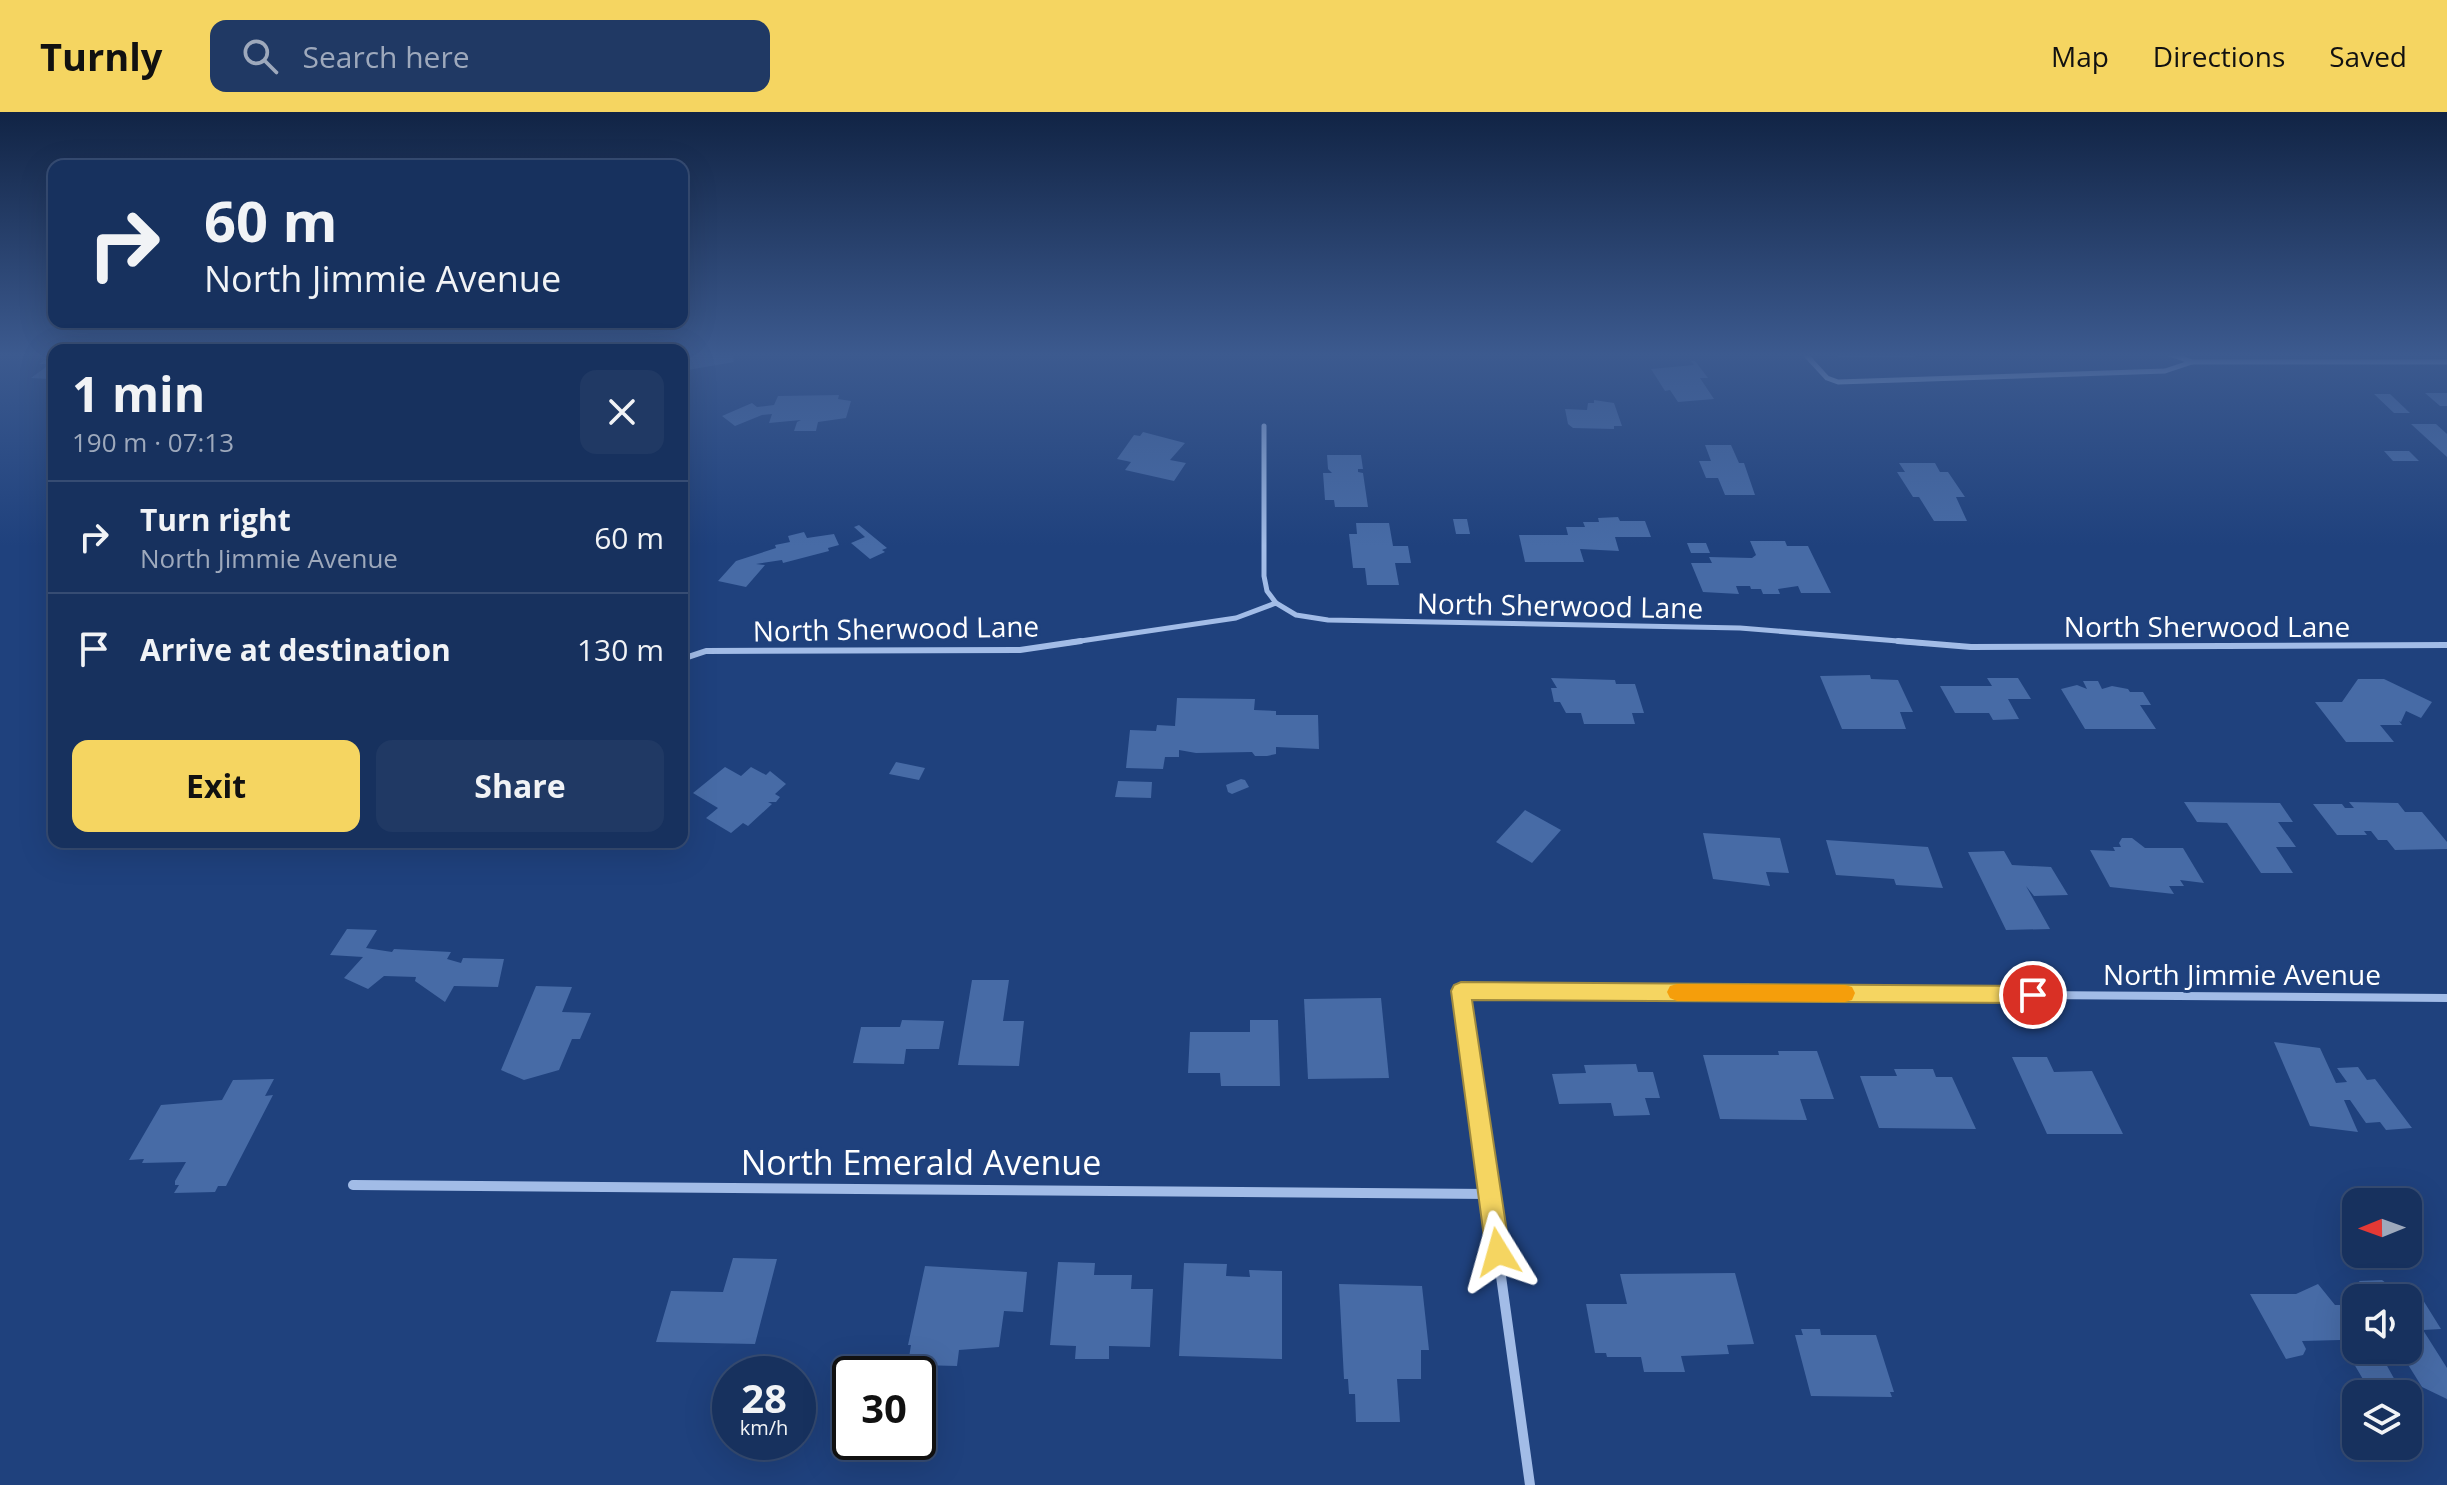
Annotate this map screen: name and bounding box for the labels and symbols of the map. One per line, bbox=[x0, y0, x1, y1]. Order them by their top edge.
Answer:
street label: North Sherwood Lane bbox=[1417, 584, 1703, 626]
street label: North Sherwood Lane bbox=[753, 607, 1039, 649]
street label: North Sherwood Lane bbox=[2064, 607, 2350, 645]
street label: North Jimmie Avenue bbox=[2103, 955, 2381, 993]
pin bbox=[1999, 961, 2067, 1029]
street label: North Emerald Avenue bbox=[741, 1139, 1101, 1185]
north arrow bbox=[2342, 1188, 2422, 1268]
position arrow bbox=[1456, 1210, 1540, 1294]
speed limit sign: 30 bbox=[832, 1356, 936, 1460]

